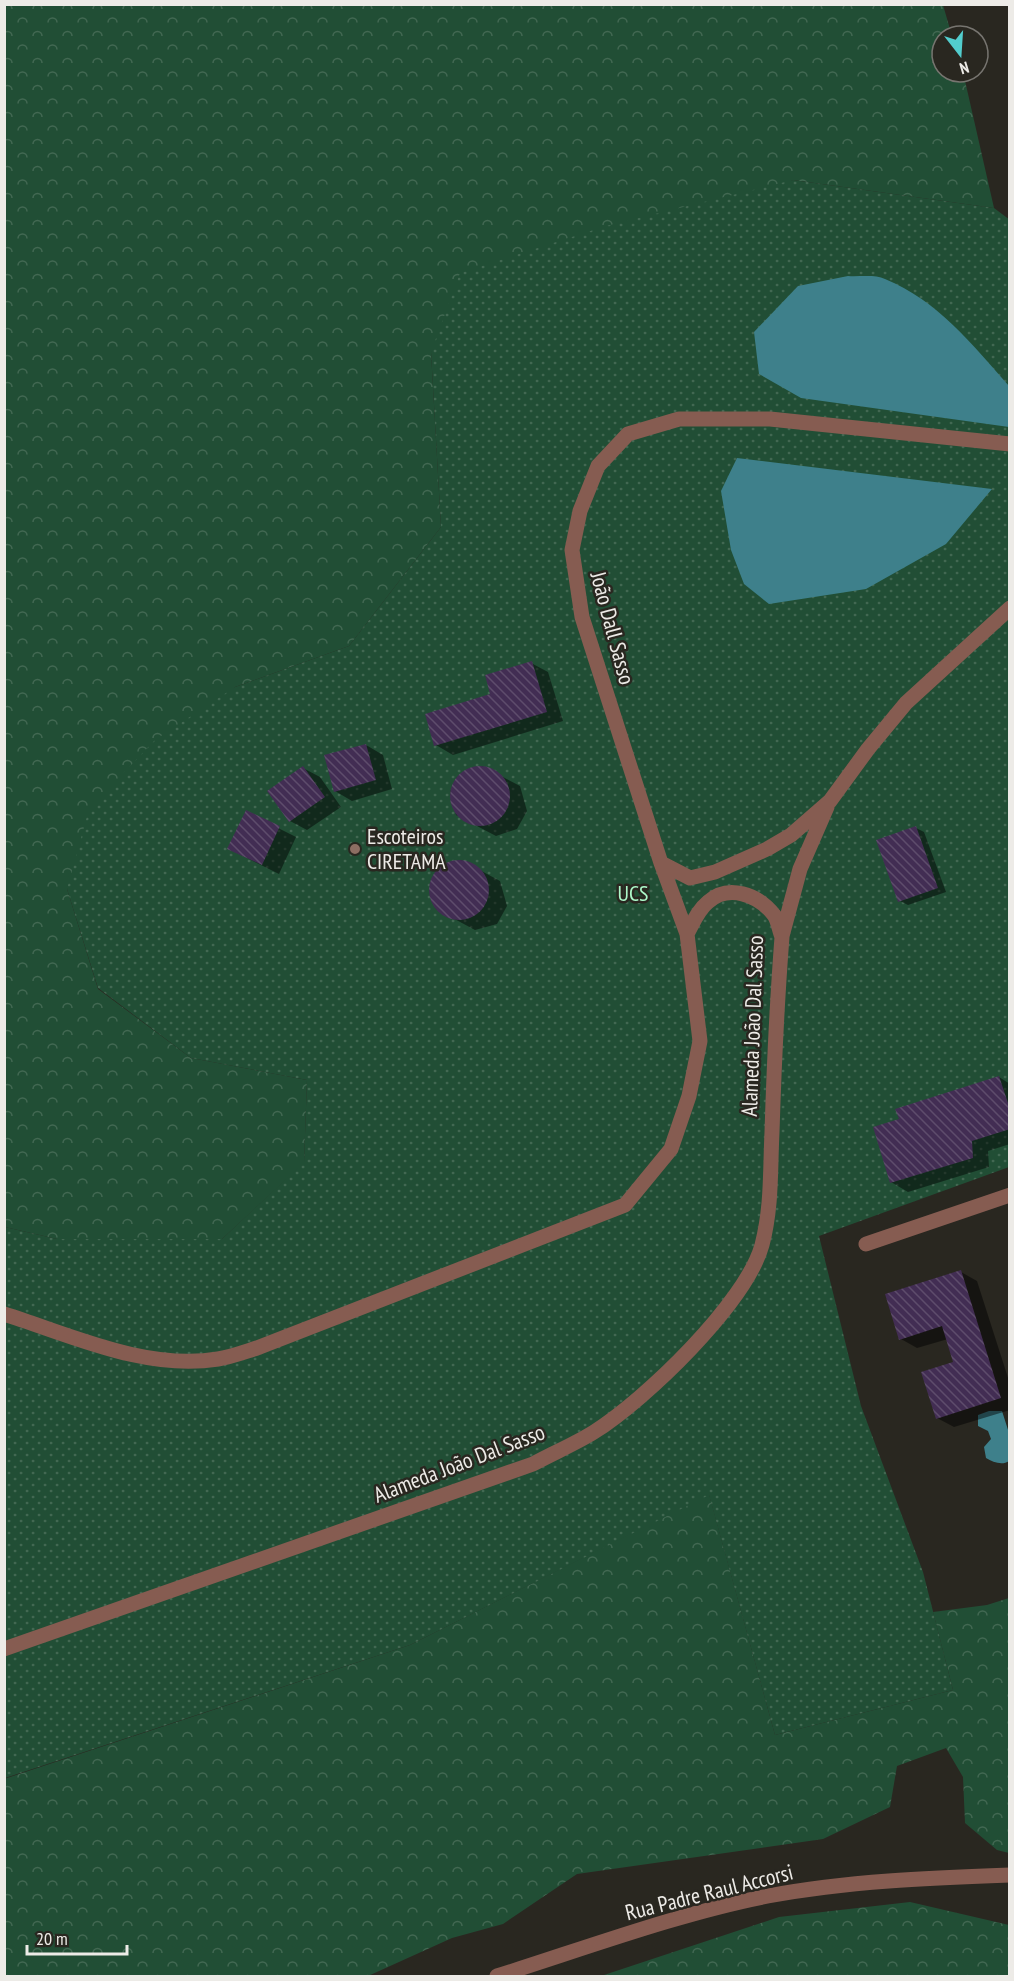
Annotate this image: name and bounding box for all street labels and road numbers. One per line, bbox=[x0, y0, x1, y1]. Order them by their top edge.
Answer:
street label: João Dall Sasso bbox=[584, 568, 641, 687]
street label: Alameda João Dal Sasso bbox=[735, 935, 769, 1117]
street label: Alameda João Dal Sasso bbox=[369, 1417, 549, 1509]
street label: Rua Padre Raul Accorsi bbox=[622, 1858, 796, 1926]

